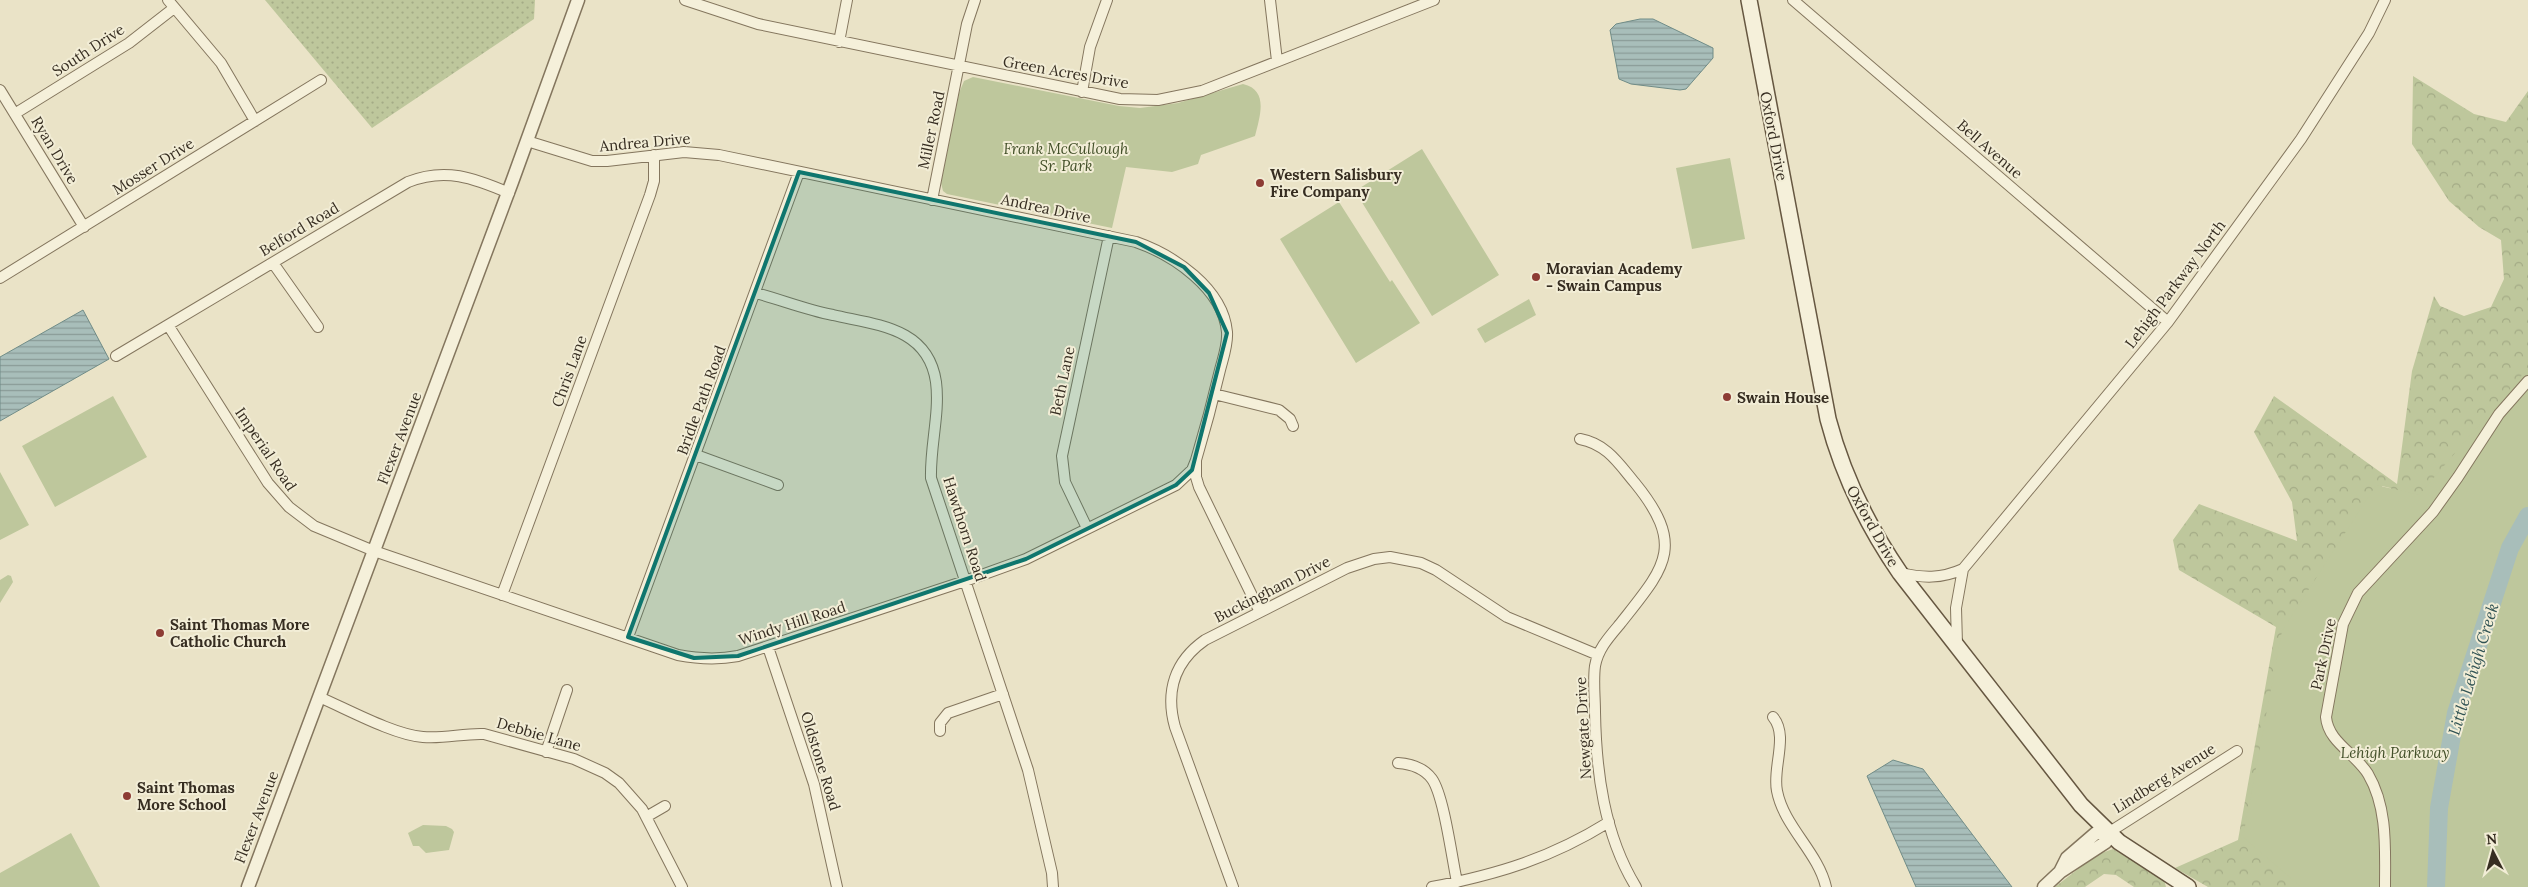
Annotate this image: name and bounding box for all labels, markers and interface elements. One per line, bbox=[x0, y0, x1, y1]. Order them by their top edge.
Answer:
street label: South Drive bbox=[48, 20, 128, 80]
street label: Green Acres Drive bbox=[1002, 52, 1130, 92]
street label: Miller Road bbox=[913, 89, 949, 171]
street label: Oxford Drive bbox=[1756, 90, 1792, 182]
street label: Ryan Drive bbox=[27, 113, 83, 187]
street label: Bell Avenue bbox=[1953, 115, 2027, 183]
street label: Andrea Drive bbox=[598, 129, 691, 156]
street label: Mosser Drive bbox=[109, 133, 197, 199]
park label: Frank McCullough Sr. Park bbox=[1003, 139, 1129, 175]
place label: Western Salisbury Fire Company bbox=[1270, 165, 1402, 201]
marker: Western Salisbury Fire Company bbox=[1254, 177, 1266, 189]
street label: Andrea Drive bbox=[998, 189, 1093, 227]
street label: Belford Road bbox=[256, 198, 342, 260]
street label: Lehigh Parkway North bbox=[2121, 216, 2229, 352]
place label: Moravian Academy - Swain Campus bbox=[1546, 259, 1683, 295]
marker: Moravian Academy - Swain Campus bbox=[1530, 271, 1542, 283]
street label: Chris Lane bbox=[547, 332, 591, 410]
street label: Bridle Path Road bbox=[672, 343, 730, 457]
street label: Beth Lane bbox=[1045, 345, 1079, 417]
place label: Swain House bbox=[1737, 388, 1829, 407]
street label: Flexer Avenue bbox=[373, 389, 425, 487]
marker: Swain House bbox=[1721, 391, 1733, 403]
street label: Imperial Road bbox=[231, 404, 301, 494]
street label: Hawthorn Road bbox=[939, 474, 991, 584]
street label: Oxford Drive bbox=[1843, 482, 1903, 570]
street label: Buckingham Drive bbox=[1211, 552, 1333, 626]
street label: Windy Hill Road bbox=[736, 597, 848, 649]
water label: Little Lehigh Creek bbox=[2443, 601, 2503, 737]
place label: Saint Thomas More Catholic Church bbox=[170, 615, 310, 651]
street label: Park Drive bbox=[2306, 616, 2340, 692]
marker: Saint Thomas More Catholic Church bbox=[154, 627, 166, 639]
street label: Newgate Drive bbox=[1571, 676, 1595, 780]
street label: Oldstone Road bbox=[797, 709, 845, 813]
street label: Debbie Lane bbox=[495, 713, 583, 755]
street label: Lindberg Avenue bbox=[2109, 739, 2219, 817]
park label: Lehigh Parkway bbox=[2341, 743, 2449, 762]
street label: Flexer Avenue bbox=[230, 768, 282, 866]
place label: Saint Thomas More School bbox=[137, 778, 235, 814]
marker: Saint Thomas More School bbox=[121, 790, 133, 802]
north arrow bbox=[2468, 827, 2518, 877]
text: N bbox=[2485, 830, 2498, 849]

